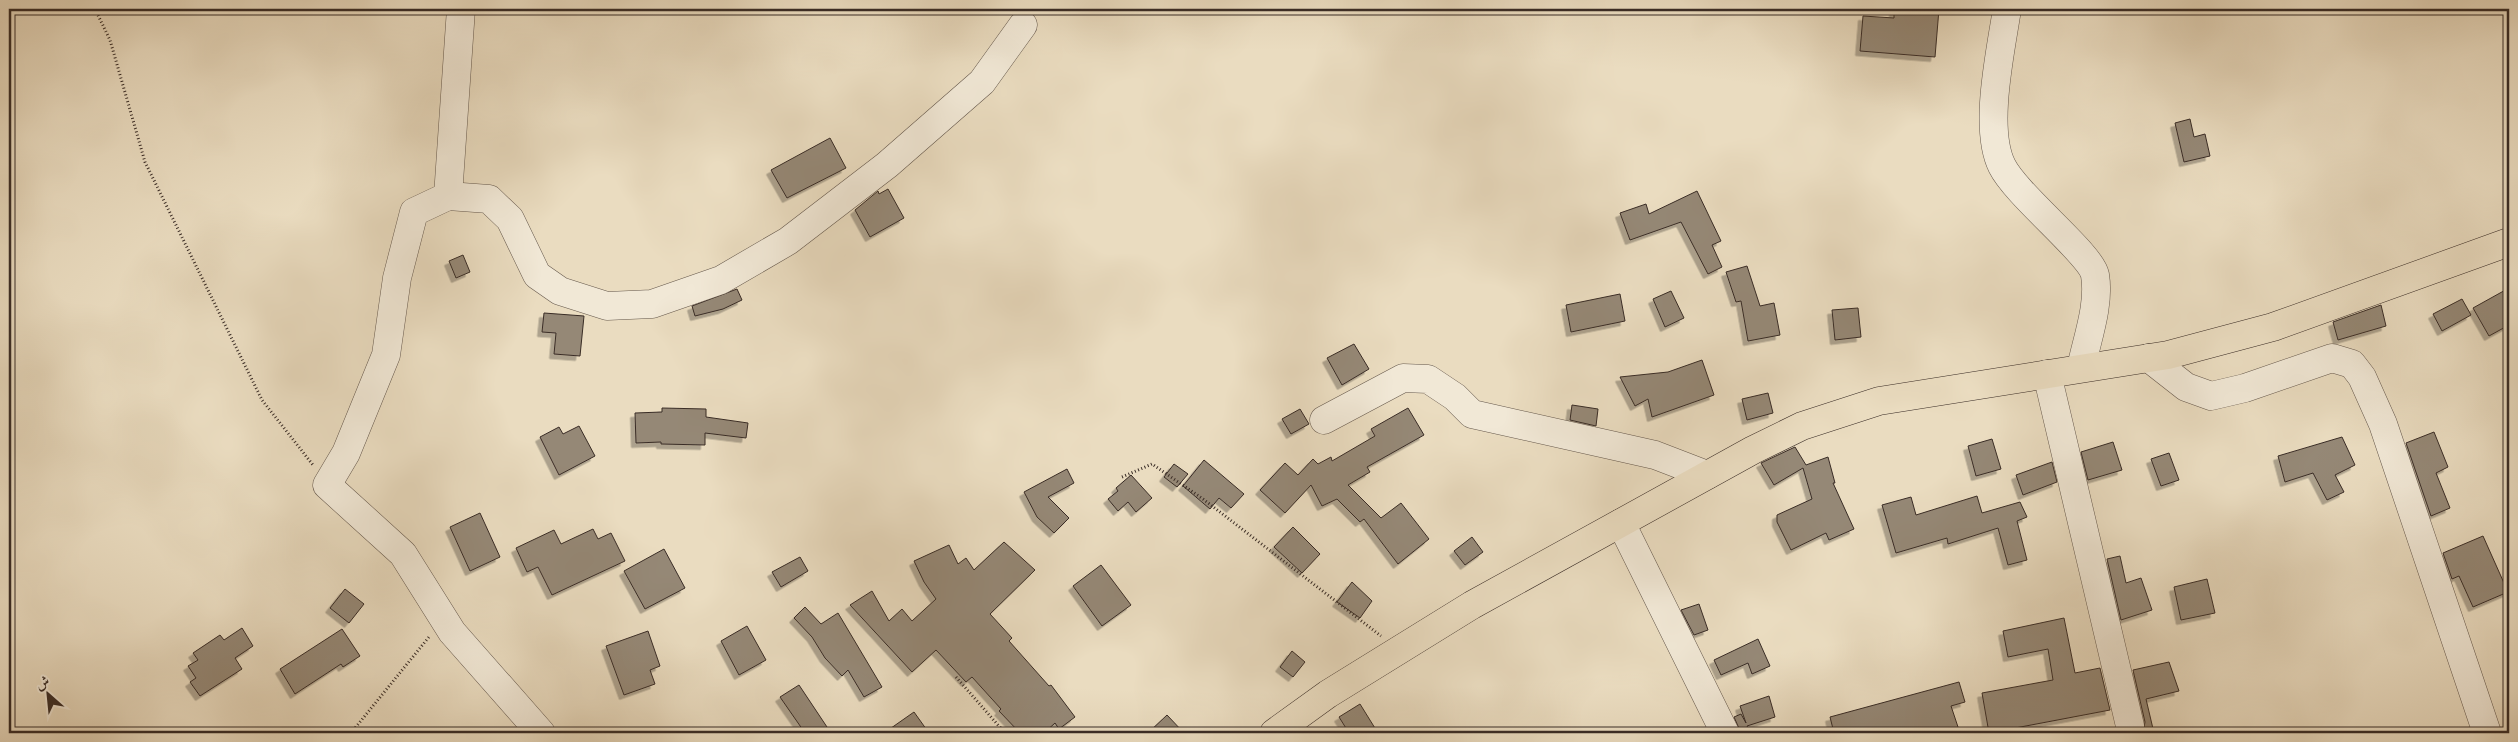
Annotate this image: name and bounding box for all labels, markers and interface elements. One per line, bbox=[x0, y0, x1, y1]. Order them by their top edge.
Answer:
north arrow bbox=[22, 670, 72, 720]
text: ش bbox=[32, 672, 52, 694]

